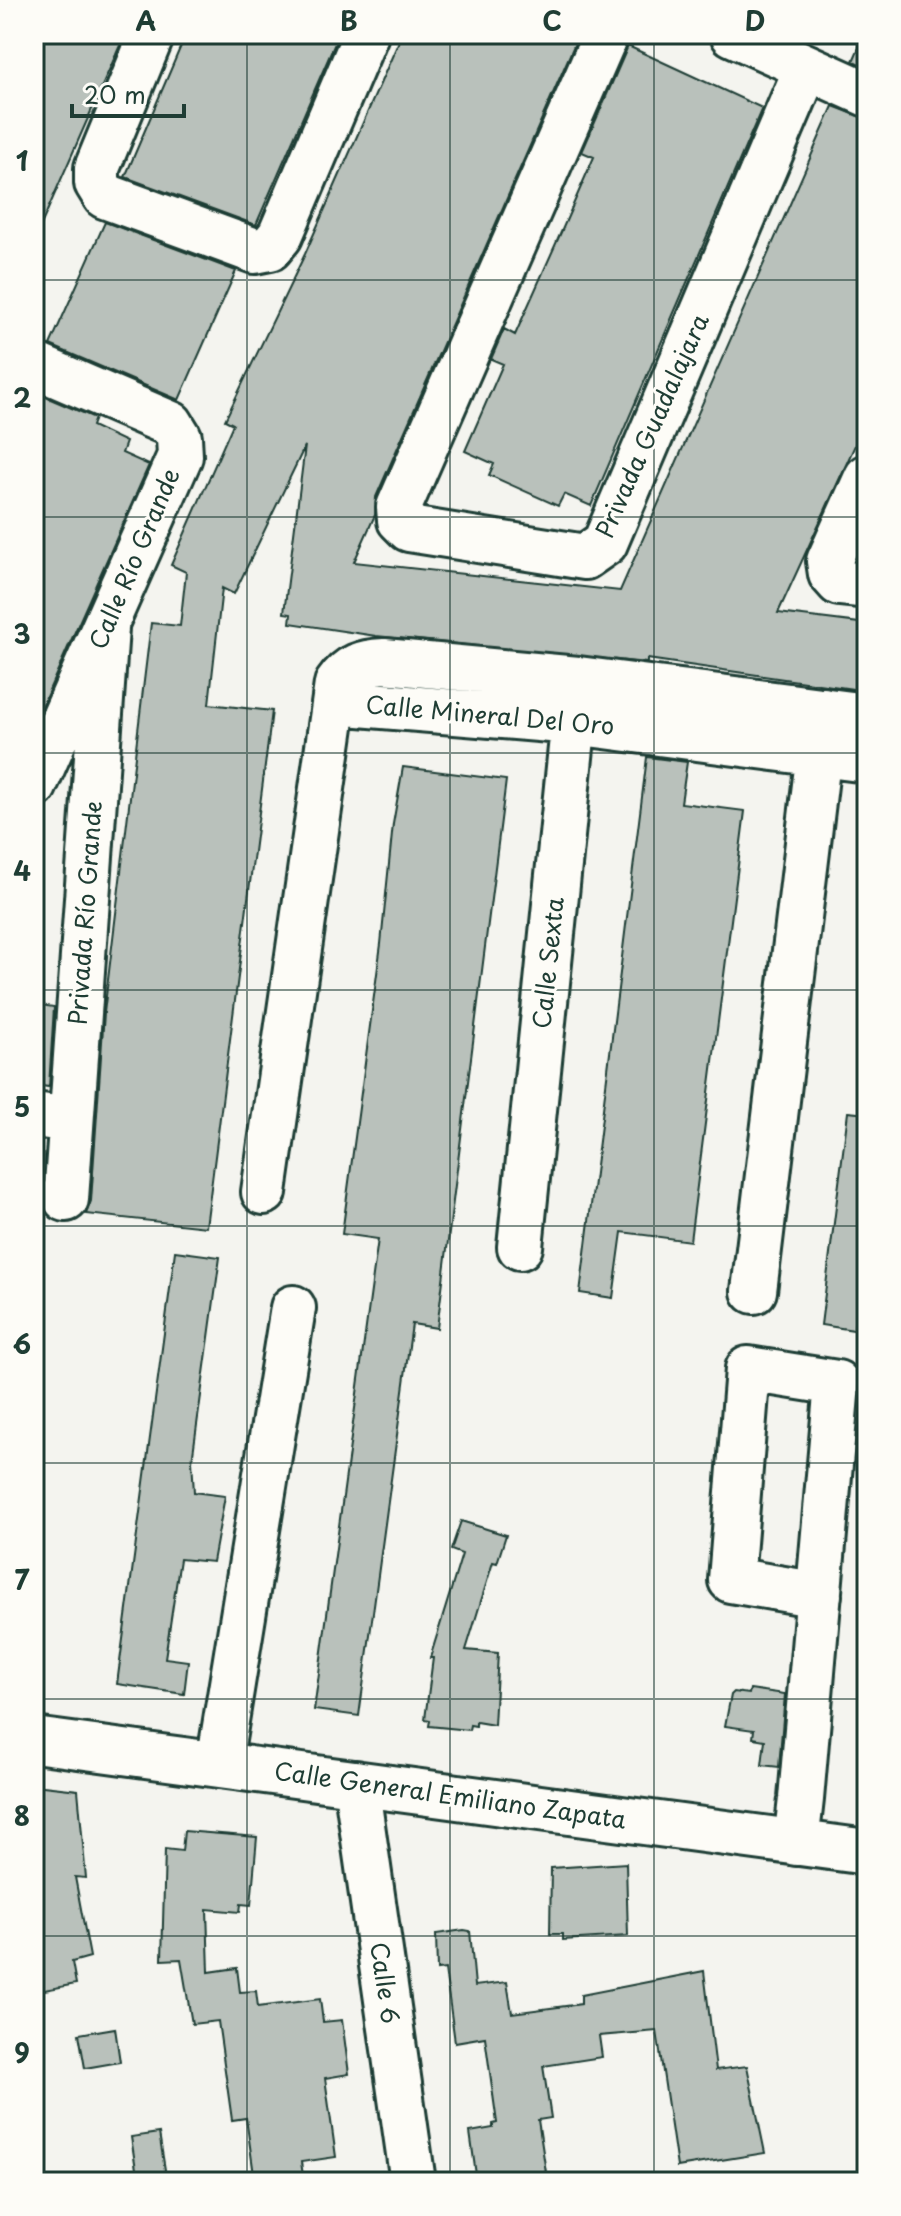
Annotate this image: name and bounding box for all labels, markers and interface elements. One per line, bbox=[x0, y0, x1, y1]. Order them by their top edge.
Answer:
text: A bbox=[136, 1, 156, 40]
text: B bbox=[340, 1, 358, 40]
text: C bbox=[542, 1, 562, 40]
text: D bbox=[745, 1, 765, 40]
scale bar bbox=[72, 68, 184, 118]
text: 20 m bbox=[84, 76, 146, 112]
text: 1 bbox=[16, 141, 28, 180]
street label: Privada Guadalajara bbox=[586, 307, 717, 543]
text: 2 bbox=[13, 378, 31, 417]
street label: Calle Río Grande bbox=[79, 462, 188, 654]
text: 3 bbox=[13, 614, 31, 653]
street label: Calle Mineral Del Oro bbox=[364, 685, 616, 743]
street label: Privada Río Grande bbox=[58, 800, 110, 1026]
text: 4 bbox=[13, 851, 31, 890]
street label: Calle Sexta bbox=[522, 895, 572, 1030]
text: 5 bbox=[14, 1087, 30, 1126]
text: 6 bbox=[13, 1324, 31, 1363]
text: 7 bbox=[15, 1560, 30, 1599]
street label: Calle General Emiliano Zapata bbox=[272, 1752, 629, 1837]
text: 8 bbox=[14, 1796, 30, 1835]
street label: Calle 6 bbox=[362, 1940, 410, 2026]
text: 9 bbox=[14, 2033, 30, 2072]

